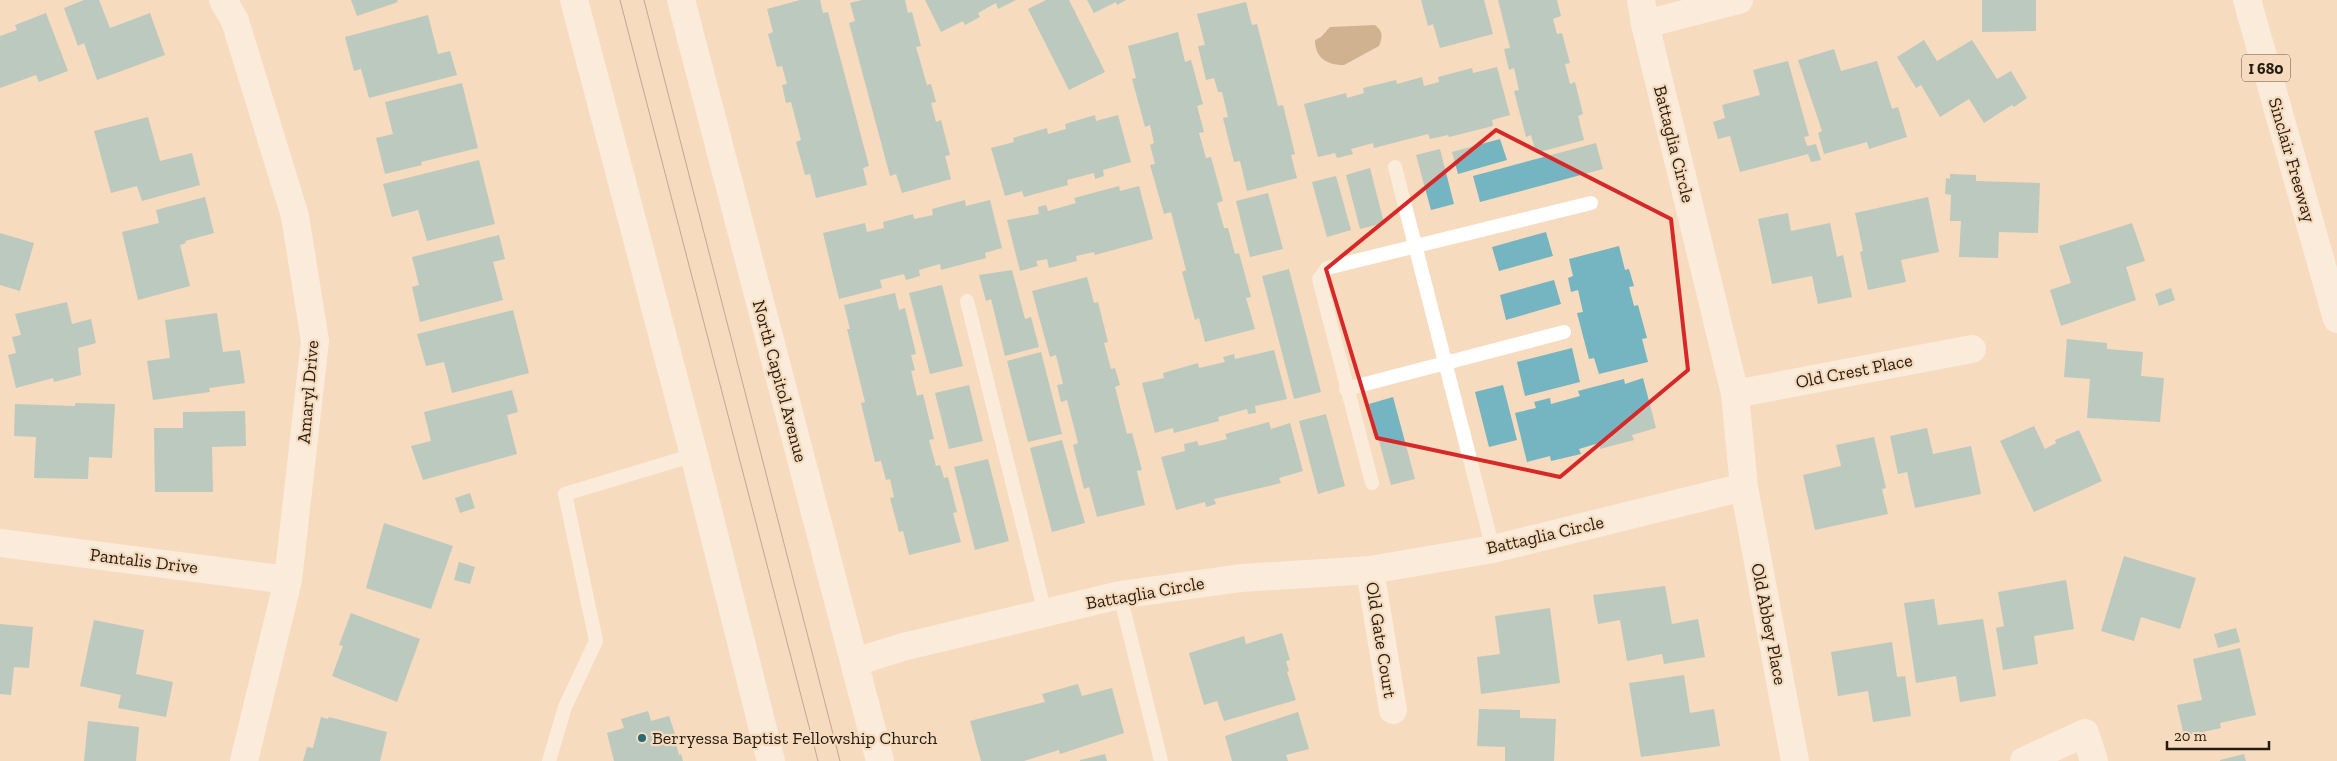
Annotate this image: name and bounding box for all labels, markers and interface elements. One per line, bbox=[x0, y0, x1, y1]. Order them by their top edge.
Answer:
road number: I 680 bbox=[2242, 54, 2290, 82]
street label: Battaglia Circle bbox=[1649, 83, 1699, 205]
street label: Sinclair Freeway bbox=[2264, 95, 2321, 226]
street label: North Capitol Avenue bbox=[748, 298, 812, 464]
street label: Amaryl Drive bbox=[293, 339, 323, 445]
street label: Old Crest Place bbox=[1794, 349, 1914, 393]
street label: Battaglia Circle bbox=[1484, 511, 1606, 559]
street label: Pantalis Drive bbox=[89, 543, 199, 579]
street label: Old Abbey Place bbox=[1746, 561, 1792, 687]
street label: Battaglia Circle bbox=[1084, 572, 1206, 614]
street label: Old Gate Court bbox=[1361, 580, 1401, 700]
scale bar bbox=[2167, 718, 2270, 750]
place label: Berryessa Baptist Fellowship Church bbox=[652, 727, 937, 749]
text: 20 m bbox=[2174, 727, 2207, 745]
marker: Berryessa Baptist Fellowship Church bbox=[636, 732, 648, 744]

